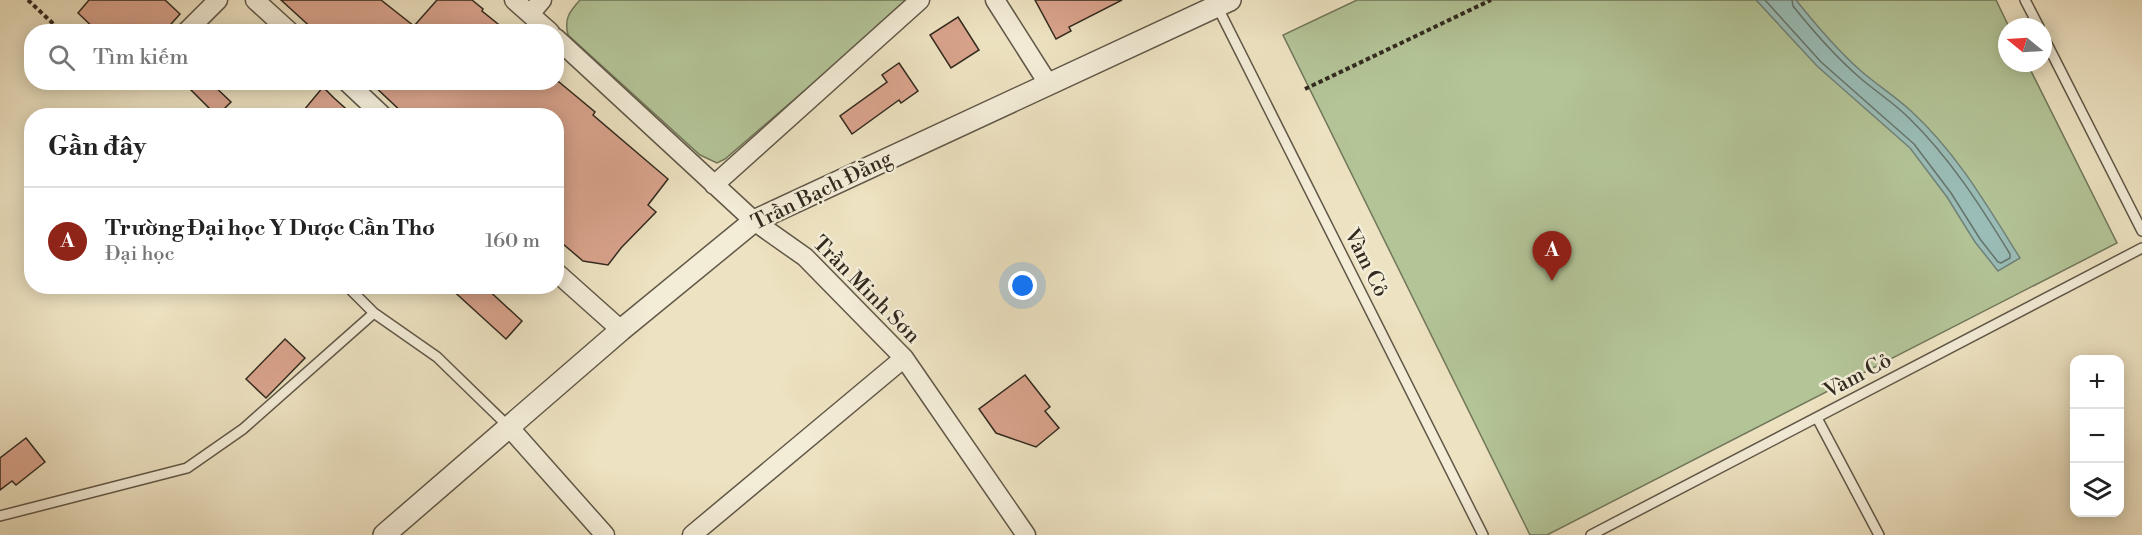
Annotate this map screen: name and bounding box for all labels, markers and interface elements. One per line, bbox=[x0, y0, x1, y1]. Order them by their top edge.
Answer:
north arrow bbox=[1998, 18, 2052, 72]
search box bbox=[24, 24, 564, 90]
icon: search bbox=[45, 41, 78, 74]
text: Tìm kiếm bbox=[93, 44, 189, 71]
text: Gần đây bbox=[48, 131, 146, 163]
street label: Trần Bạch Đằng bbox=[747, 146, 897, 236]
text: Trường Đại học Y Dược Cần Thơ bbox=[105, 215, 435, 242]
street label: Vàm Cỏ bbox=[1337, 224, 1394, 301]
text: A bbox=[60, 229, 75, 254]
text: 160 m bbox=[485, 229, 540, 254]
street label: Trần Minh Sơn bbox=[807, 231, 926, 350]
pin: A bbox=[1532, 232, 1572, 281]
text: Đại học bbox=[105, 242, 175, 267]
your location bbox=[1008, 271, 1037, 300]
street label: Vàm Cỏ bbox=[1819, 347, 1896, 405]
map controls bbox=[2070, 355, 2124, 517]
button: + bbox=[2070, 355, 2124, 409]
button: − bbox=[2070, 409, 2124, 463]
button: layers bbox=[2070, 463, 2124, 517]

